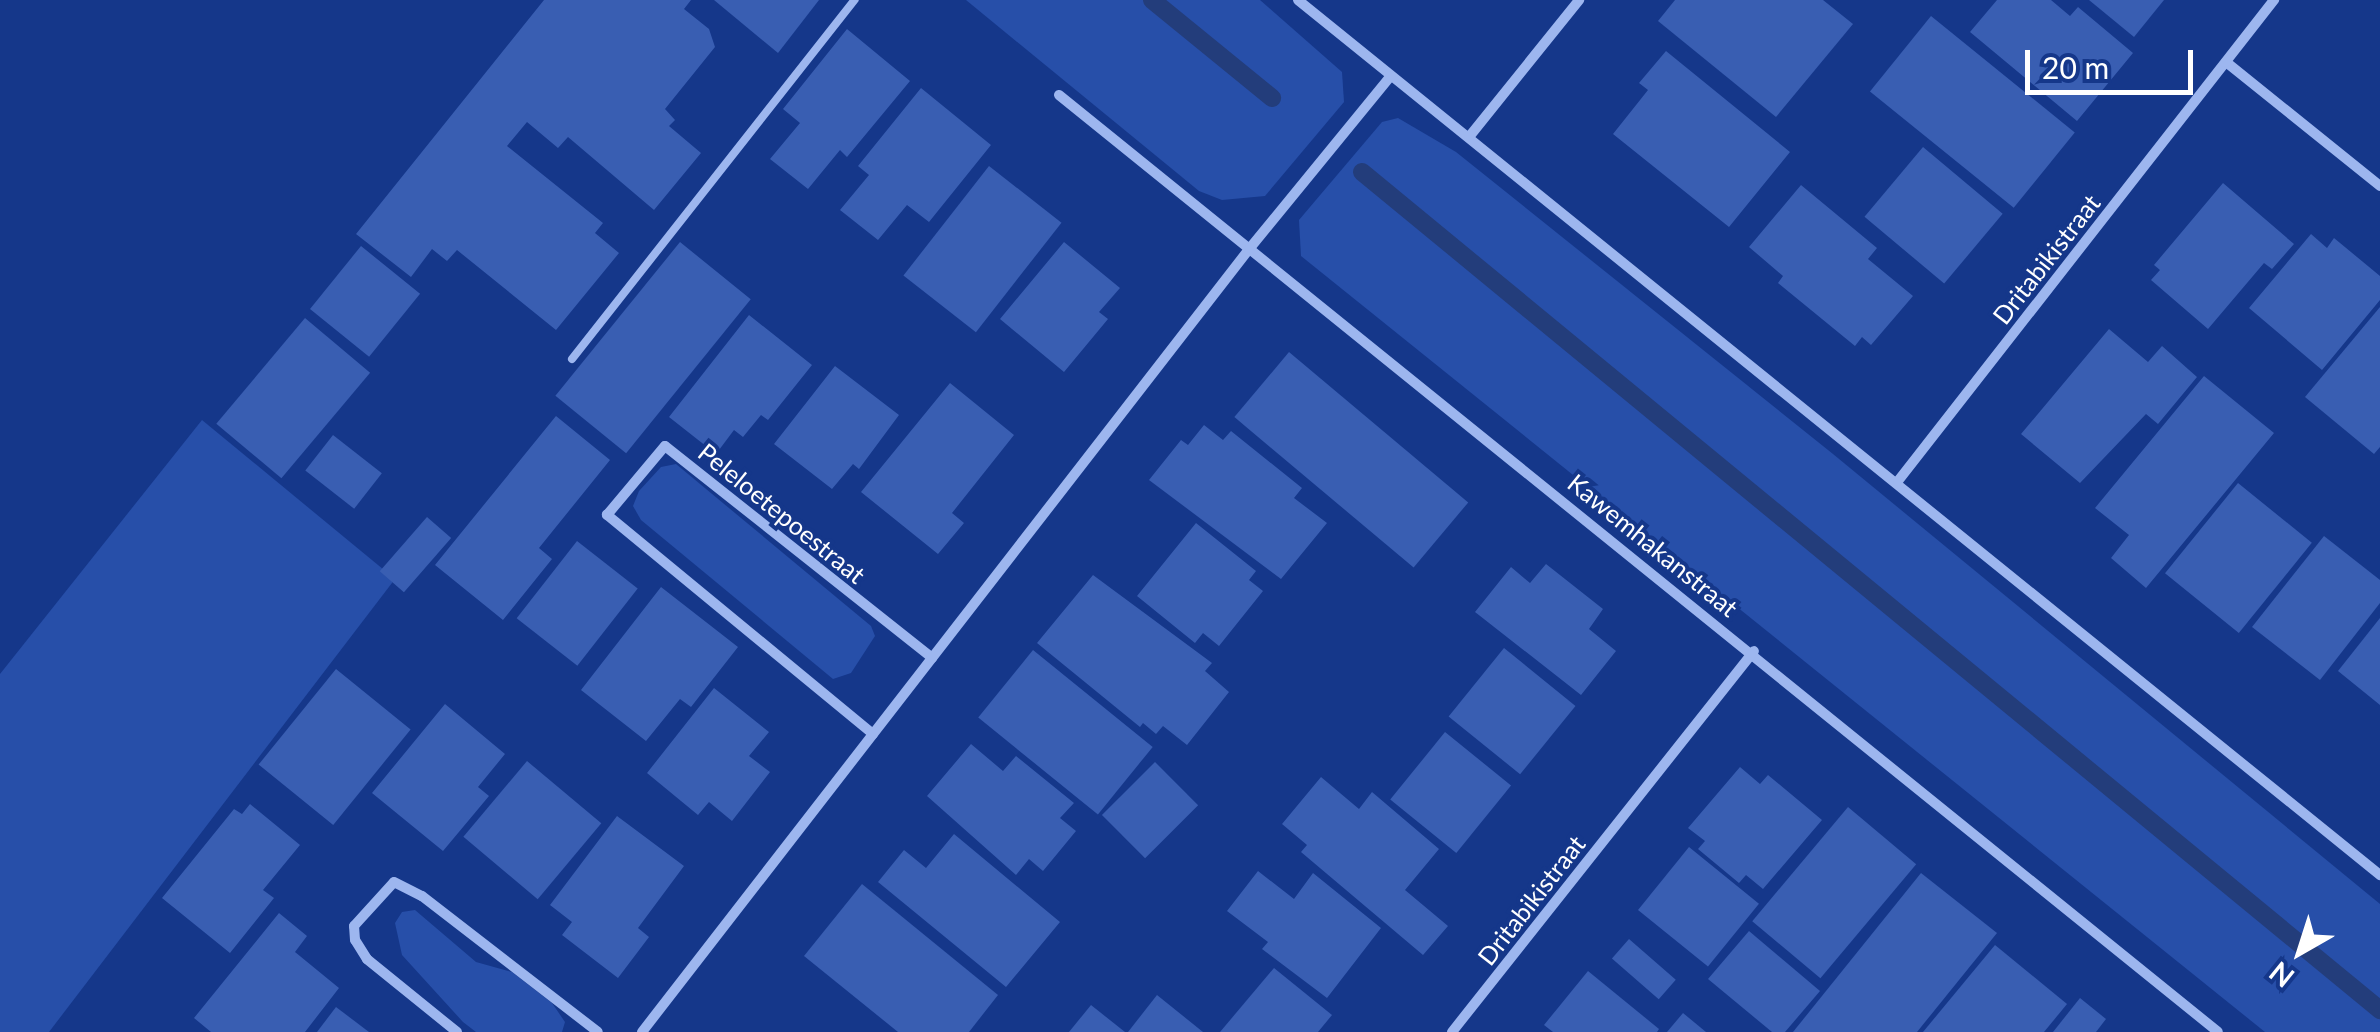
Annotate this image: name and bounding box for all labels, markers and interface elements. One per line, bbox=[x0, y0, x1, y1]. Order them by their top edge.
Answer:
scale bar bbox=[2030, 30, 2198, 92]
text: 20 m bbox=[2042, 49, 2109, 85]
street label: Dritabikistraat bbox=[1986, 188, 2106, 330]
street label: Peleloetepoestraat bbox=[693, 437, 871, 589]
street label: Kawemhakanstraat bbox=[1562, 467, 1744, 623]
street label: Dritabikistraat bbox=[1471, 829, 1591, 971]
north arrow bbox=[2250, 902, 2350, 1002]
text: N bbox=[2262, 955, 2300, 995]

